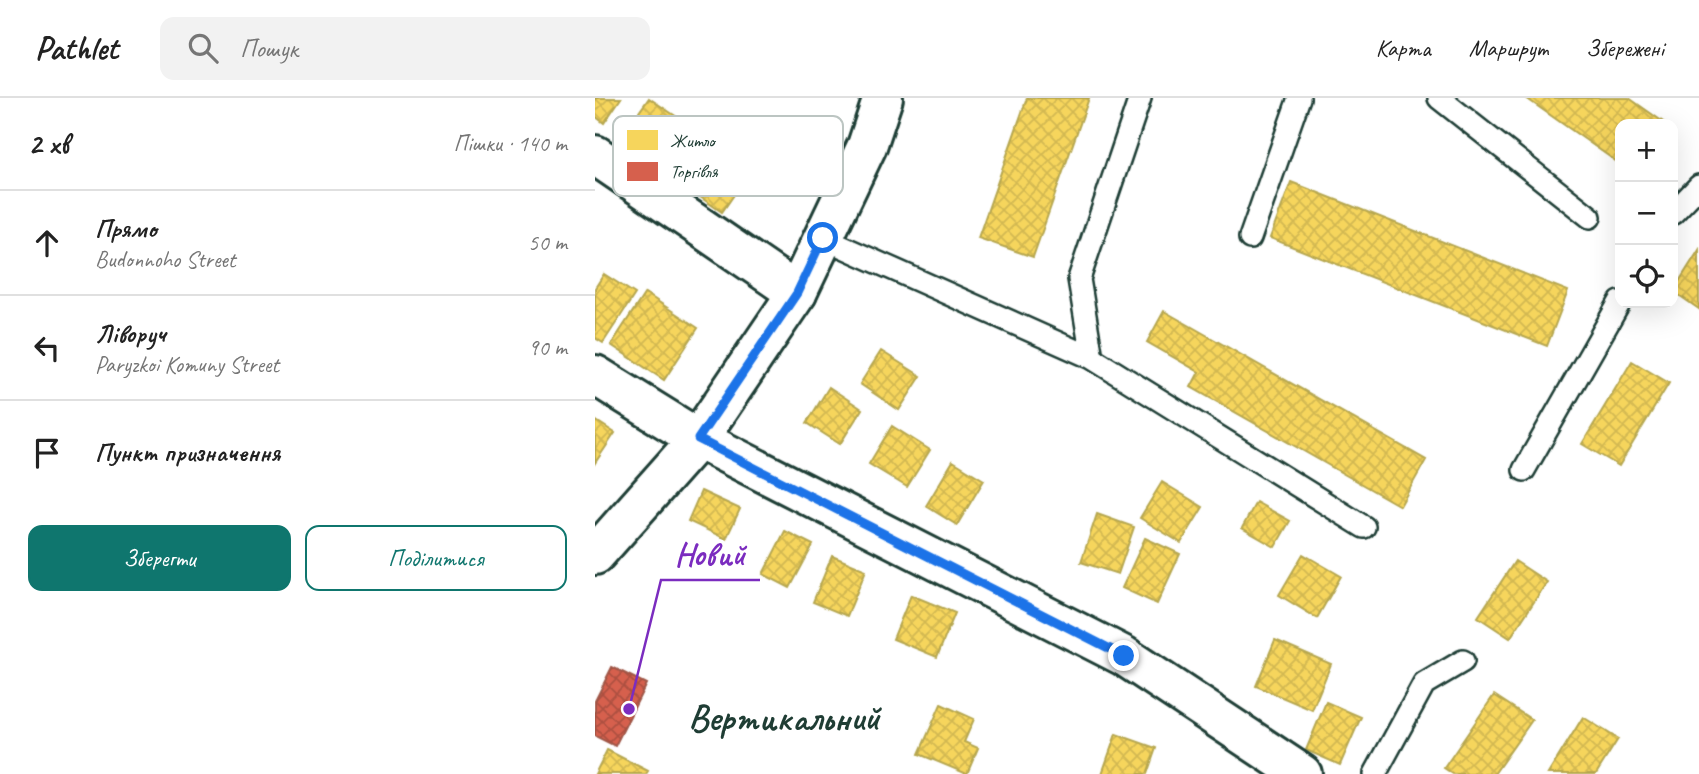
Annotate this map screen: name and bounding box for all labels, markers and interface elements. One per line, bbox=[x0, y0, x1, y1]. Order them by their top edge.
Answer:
search box bbox=[160, 17, 650, 80]
text: Pathlet bbox=[35, 27, 118, 69]
icon: search bbox=[184, 29, 222, 67]
text: Пошук bbox=[240, 32, 298, 65]
text: Карта bbox=[1376, 33, 1431, 63]
text: Маршрут bbox=[1469, 33, 1548, 63]
text: Збережені bbox=[1586, 33, 1664, 63]
legend bbox=[613, 116, 843, 196]
map controls bbox=[1615, 119, 1678, 308]
button: + bbox=[1615, 119, 1678, 182]
text: 2 хв bbox=[28, 125, 69, 163]
text: Пішки · 140 m bbox=[453, 129, 567, 158]
text: Житло bbox=[670, 129, 717, 153]
text: Торгівля bbox=[670, 160, 719, 184]
button: − bbox=[1615, 182, 1678, 245]
text: Прямо bbox=[95, 212, 157, 245]
route start bbox=[807, 222, 838, 253]
icon: ahead bbox=[28, 224, 66, 262]
text: 50 m bbox=[528, 228, 567, 257]
text: Budonnoho Street bbox=[95, 245, 235, 274]
button: locate bbox=[1615, 245, 1678, 308]
text: Ліворуч bbox=[95, 317, 166, 350]
icon: left bbox=[28, 329, 66, 367]
text: 90 m bbox=[528, 333, 567, 362]
text: Paryzkoi Komuny Street bbox=[95, 350, 279, 379]
icon: arrive bbox=[28, 434, 66, 472]
text: Пункт призначення bbox=[95, 436, 280, 469]
button: Зберегти bbox=[28, 525, 291, 591]
button: Поділитися bbox=[305, 525, 567, 591]
callout: Новий bbox=[661, 527, 760, 580]
text: Новий bbox=[675, 534, 748, 575]
route end bbox=[1108, 640, 1139, 671]
district label: Вертикальний bbox=[688, 694, 882, 741]

